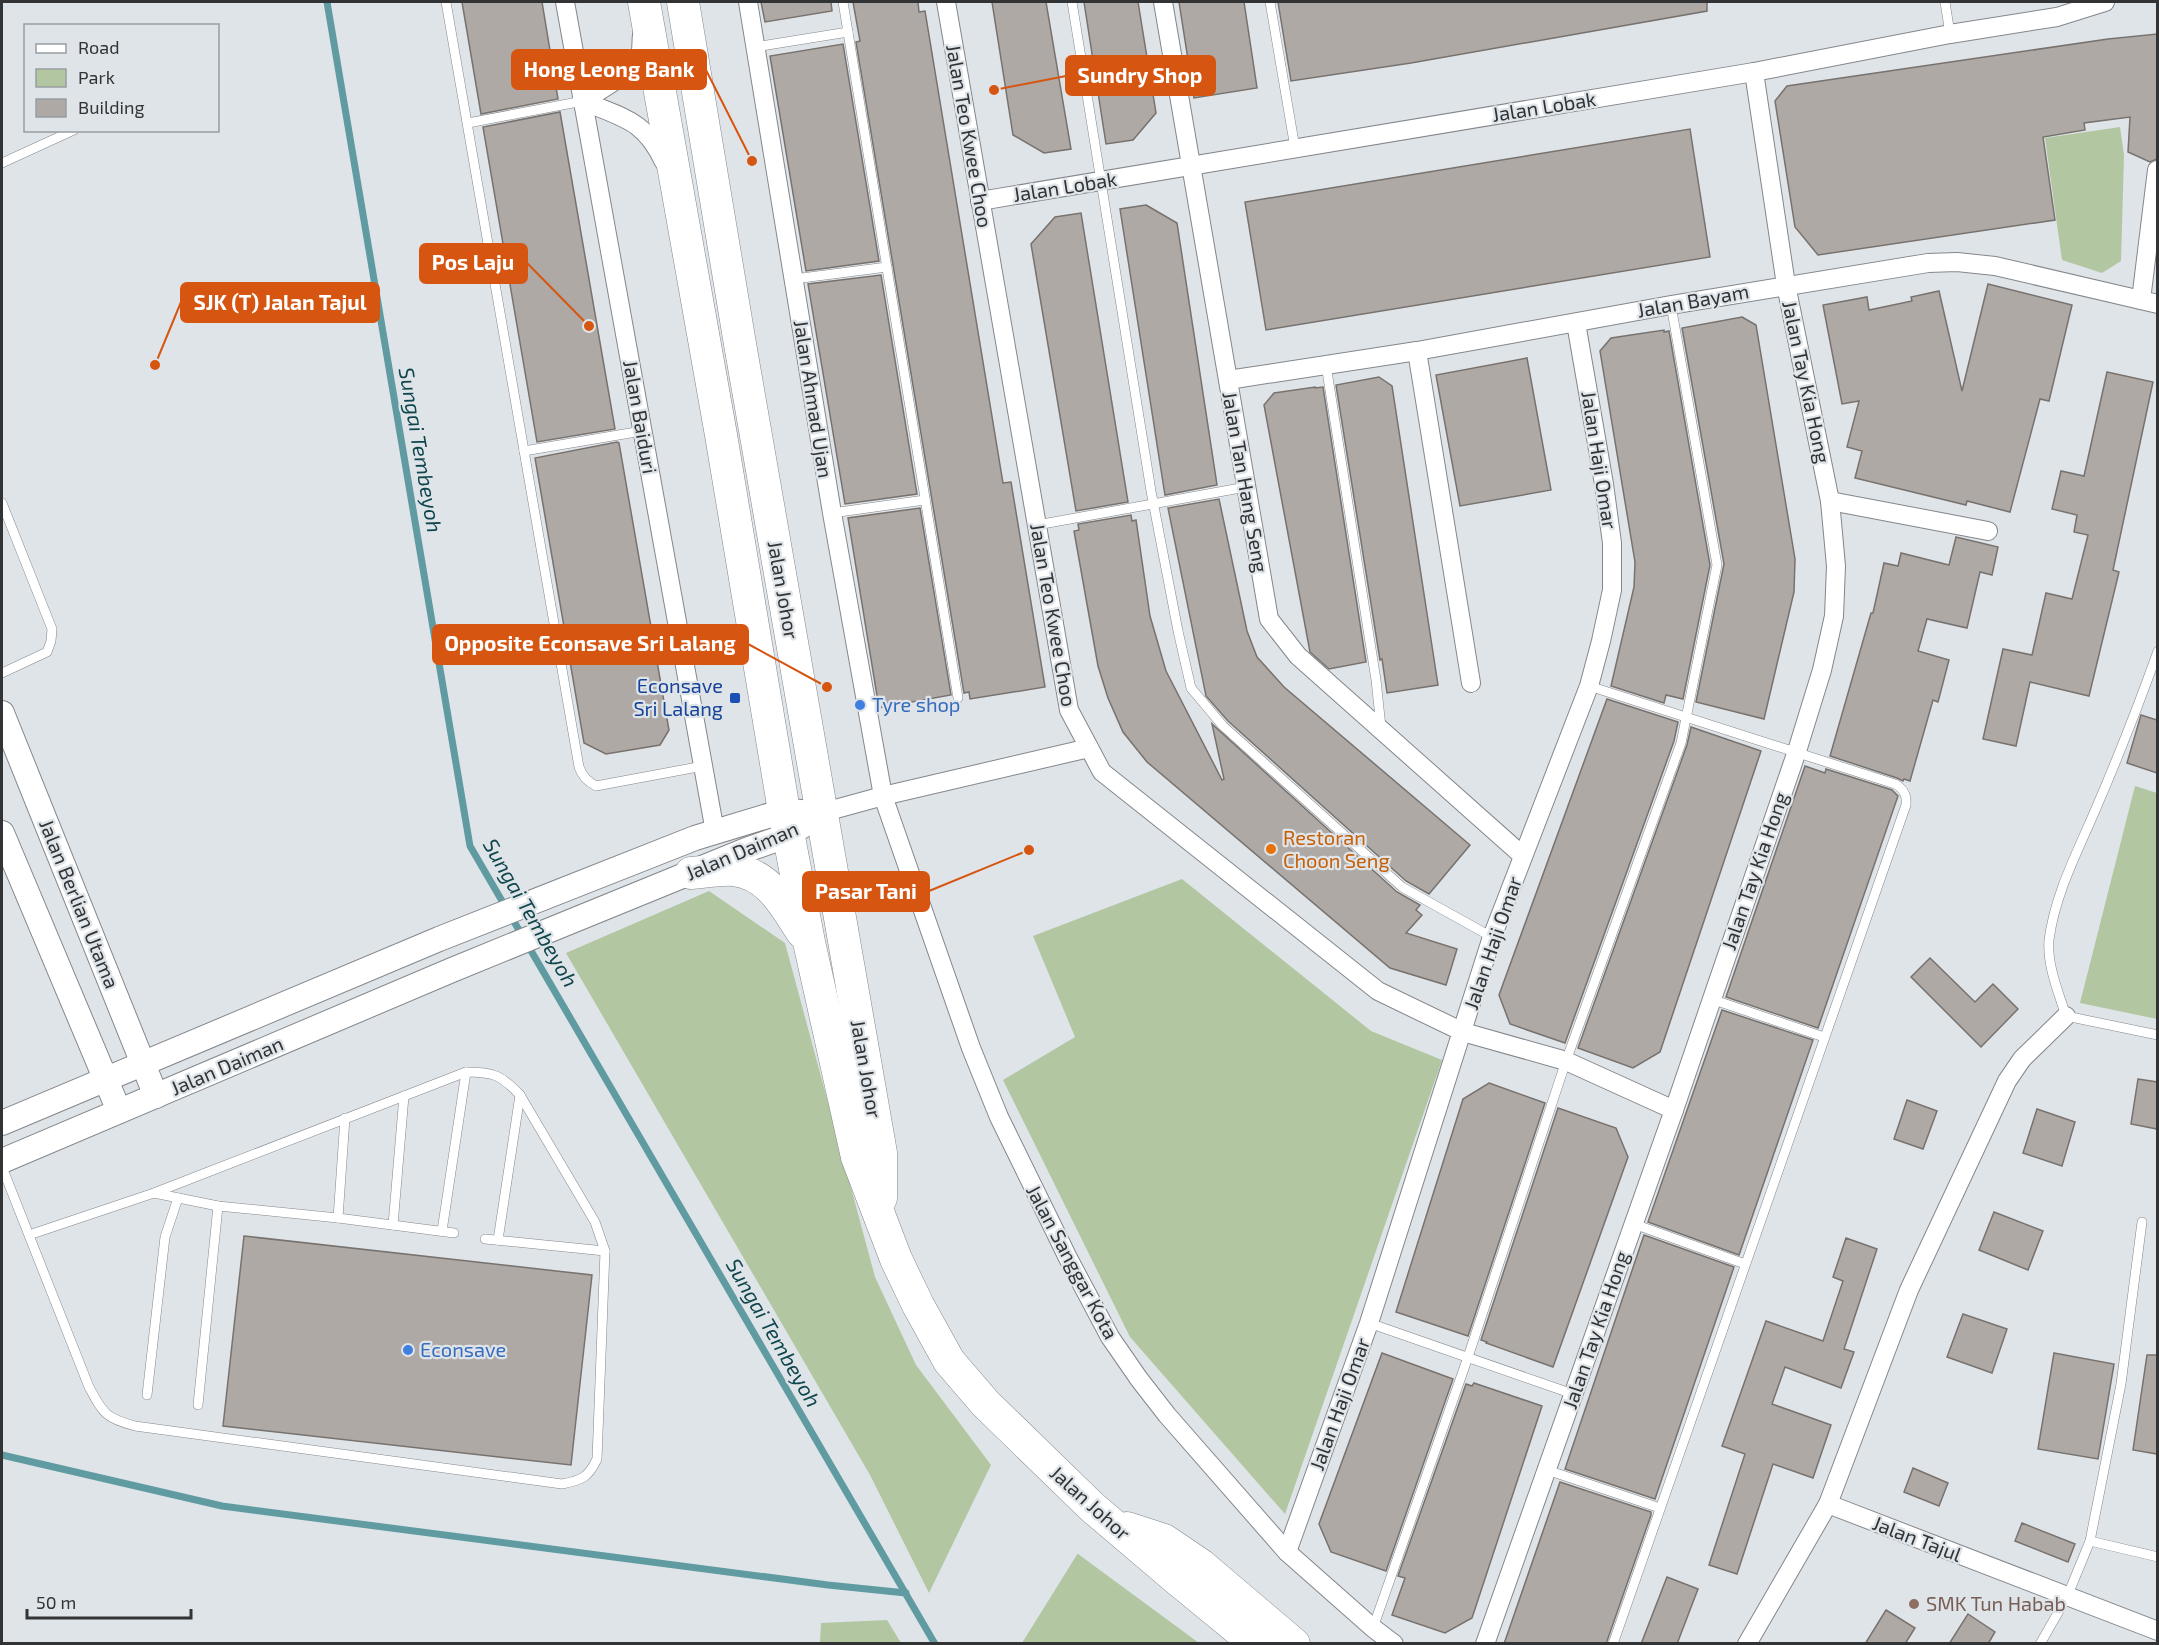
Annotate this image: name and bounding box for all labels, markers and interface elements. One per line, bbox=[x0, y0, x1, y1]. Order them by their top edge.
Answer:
legend bbox=[24, 24, 219, 132]
text: Road bbox=[78, 36, 119, 58]
street label: Jalan Teo Kwee Choo bbox=[942, 42, 998, 229]
callout: Hong Leong Bank bbox=[512, 50, 706, 89]
text: Hong Leong Bank bbox=[524, 56, 695, 81]
callout: Sundry Shop bbox=[1066, 56, 1215, 95]
text: Sundry Shop bbox=[1078, 62, 1202, 88]
text: Park bbox=[78, 66, 115, 88]
street label: Jalan Lobak bbox=[1490, 86, 1598, 126]
text: Building bbox=[78, 96, 145, 118]
street label: Jalan Lobak bbox=[1011, 166, 1119, 206]
callout: Pos Laju bbox=[420, 244, 527, 283]
text: Pos Laju bbox=[432, 249, 514, 274]
street label: Jalan Bayam bbox=[1635, 278, 1751, 322]
callout: SJK (T) Jalan Tajul bbox=[181, 283, 379, 322]
text: SJK (T) Jalan Tajul bbox=[193, 289, 367, 314]
street label: Jalan Tay Kia Hong bbox=[1778, 298, 1836, 465]
street label: Jalan Ahmad Ujan bbox=[790, 318, 838, 480]
street label: Jalan Baiduri bbox=[619, 358, 663, 476]
water label: Sungai Tembeyoh bbox=[394, 365, 448, 534]
street label: Jalan Tan Hang Seng bbox=[1218, 389, 1274, 574]
street label: Jalan Haji Omar bbox=[1577, 389, 1623, 531]
street label: Jalan Teo Kwee Choo bbox=[1026, 521, 1082, 708]
street label: Jalan Johor bbox=[764, 539, 804, 641]
callout: Opposite Econsave Sri Lalang bbox=[433, 625, 748, 664]
text: Opposite Econsave Sri Lalang bbox=[444, 630, 736, 655]
place label: Econsave Sri Lalang bbox=[633, 673, 723, 720]
marker: Econsave Sri Lalang bbox=[728, 691, 742, 705]
place label: Tyre shop bbox=[872, 692, 960, 716]
marker: Tyre shop bbox=[853, 698, 867, 712]
street label: Jalan Tay Kia Hong bbox=[1716, 789, 1792, 953]
street label: Jalan Berlian Utama bbox=[35, 816, 125, 992]
street label: Jalan Daiman bbox=[682, 816, 802, 885]
place label: Restoran Choon Seng bbox=[1283, 825, 1390, 872]
water label: Sungai Tembeyoh bbox=[478, 834, 584, 991]
marker: Restoran Choon Seng bbox=[1264, 842, 1278, 856]
callout: Pasar Tani bbox=[803, 872, 929, 911]
street label: Jalan Haji Omar bbox=[1458, 873, 1526, 1012]
text: Pasar Tani bbox=[815, 878, 917, 903]
street label: Jalan Johor bbox=[847, 1018, 887, 1120]
street label: Jalan Daiman bbox=[167, 1031, 287, 1100]
street label: Jalan Sanggar Kota bbox=[1022, 1180, 1124, 1343]
street label: Jalan Tay Kia Hong bbox=[1557, 1248, 1633, 1412]
water label: Sungai Tembeyoh bbox=[721, 1254, 827, 1411]
street label: Jalan Haji Omar bbox=[1304, 1334, 1374, 1473]
place label: Econsave bbox=[420, 1337, 506, 1361]
marker: Econsave bbox=[401, 1343, 415, 1357]
street label: Jalan Johor bbox=[1046, 1460, 1136, 1544]
street label: Jalan Tajul bbox=[1869, 1510, 1965, 1566]
scale bar bbox=[27, 1582, 190, 1620]
text: 50 m bbox=[36, 1591, 76, 1613]
place label: SMK Tun Habab bbox=[1926, 1591, 2066, 1615]
marker: SMK Tun Habab bbox=[1907, 1597, 1921, 1611]

